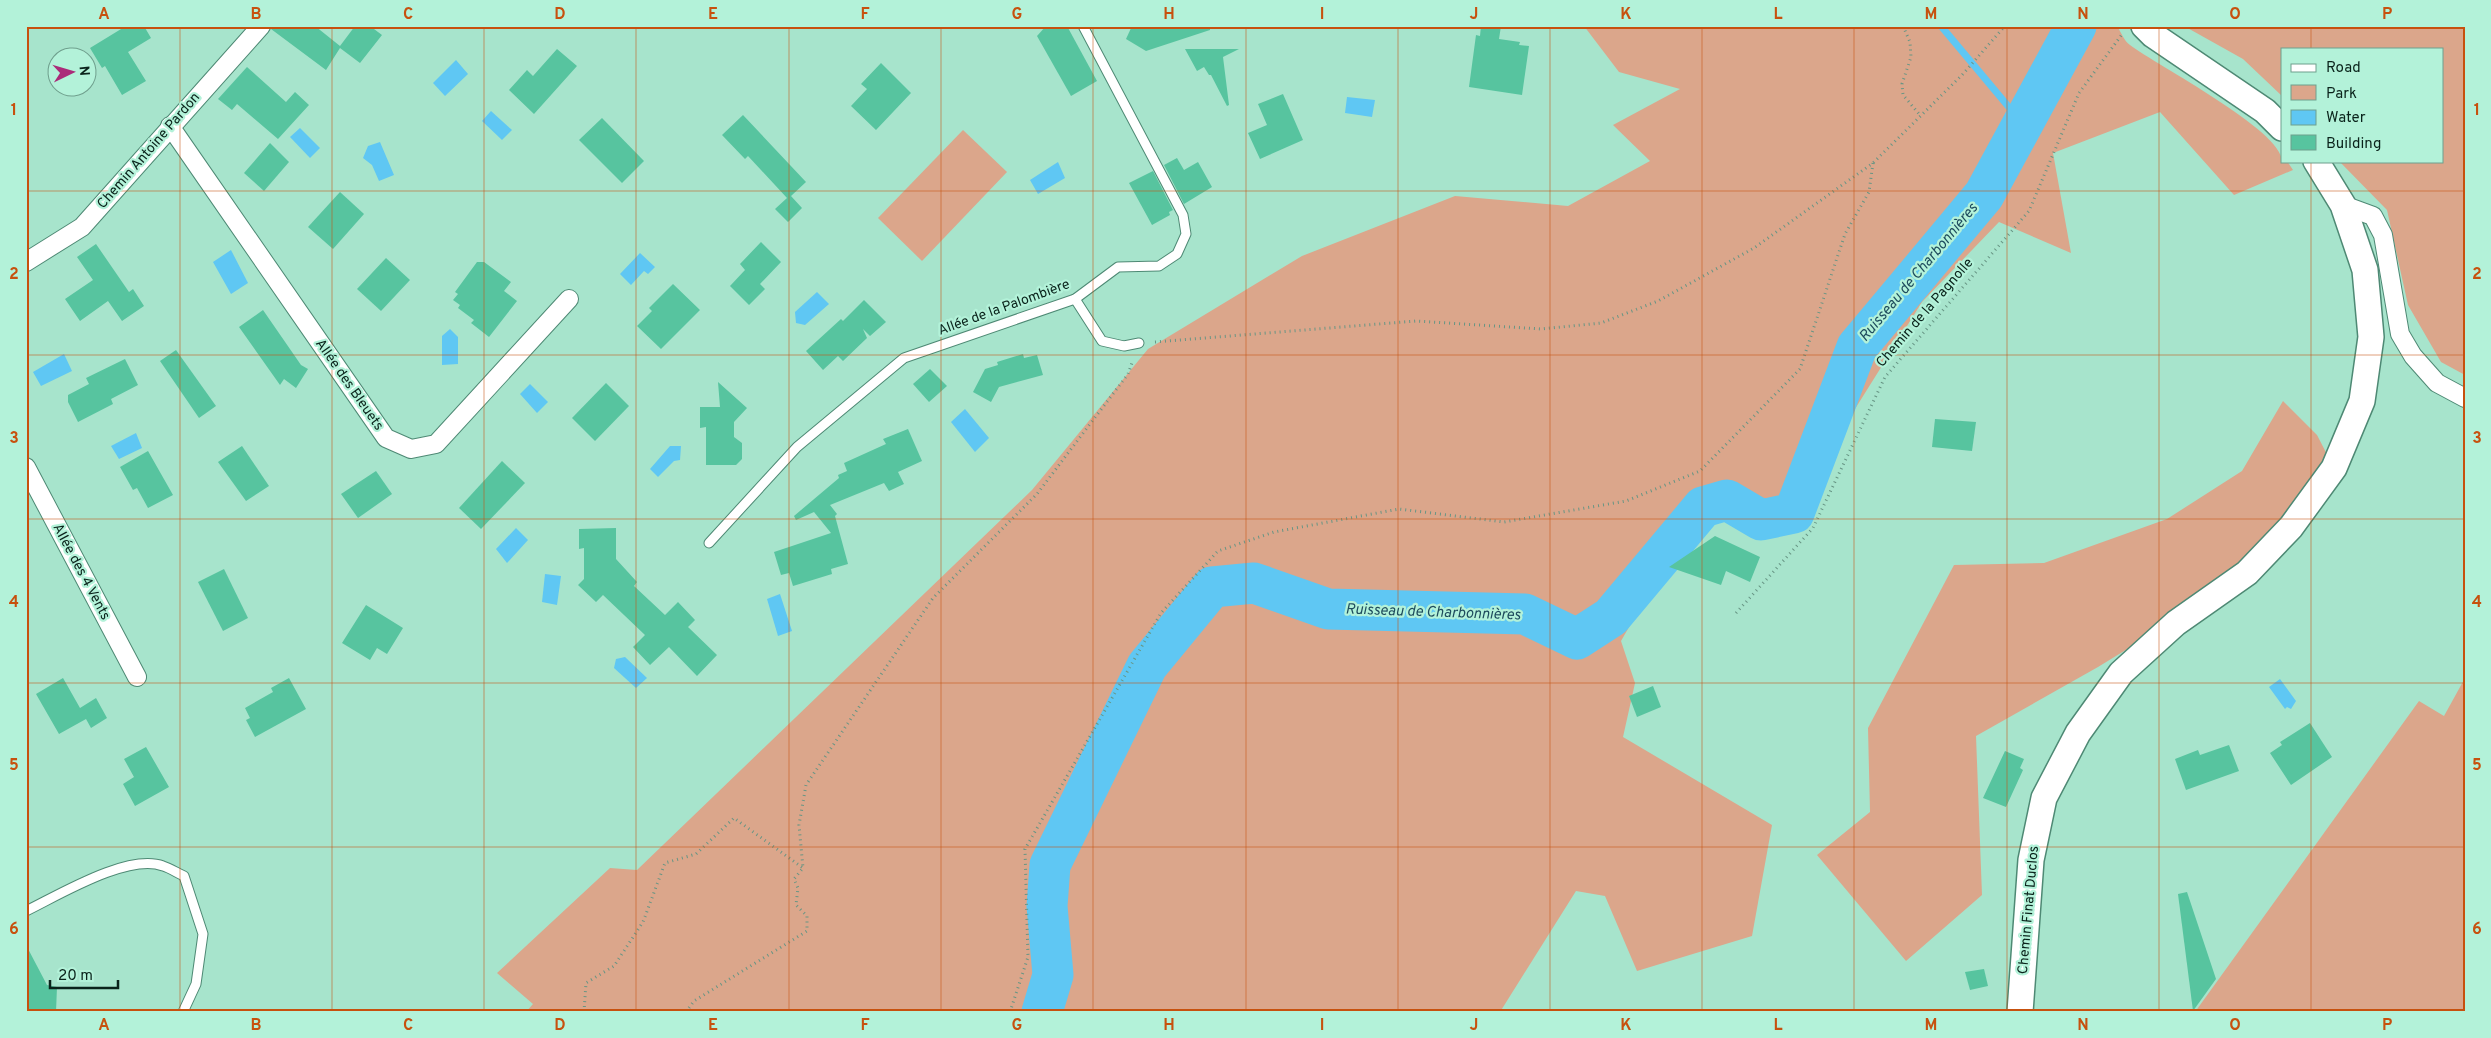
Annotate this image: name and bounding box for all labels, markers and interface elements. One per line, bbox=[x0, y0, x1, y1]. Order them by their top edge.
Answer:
text: A bbox=[98, 5, 110, 25]
text: B bbox=[250, 5, 262, 25]
text: C bbox=[403, 5, 413, 25]
text: D bbox=[554, 5, 566, 25]
text: E bbox=[708, 5, 718, 25]
text: F bbox=[860, 5, 870, 25]
text: G bbox=[1012, 5, 1022, 25]
text: H bbox=[1163, 5, 1175, 25]
text: I bbox=[1320, 5, 1324, 25]
text: J bbox=[1470, 5, 1478, 25]
text: K bbox=[1620, 5, 1632, 25]
text: L bbox=[1773, 5, 1783, 25]
text: M bbox=[1925, 5, 1937, 25]
text: N bbox=[2077, 5, 2089, 25]
text: O bbox=[2229, 5, 2241, 25]
text: P bbox=[2382, 5, 2392, 25]
north arrow bbox=[48, 48, 98, 98]
legend bbox=[2281, 48, 2444, 162]
text: Road bbox=[2326, 59, 2361, 78]
text: N bbox=[75, 65, 92, 77]
text: Park bbox=[2326, 85, 2357, 104]
street label: Chemin Antoine Pardon bbox=[94, 90, 204, 212]
text: 1 bbox=[11, 101, 17, 121]
text: 1 bbox=[2474, 101, 2480, 121]
text: Water bbox=[2326, 109, 2366, 128]
text: Building bbox=[2326, 135, 2381, 154]
water label: Ruisseau de Charbonnières bbox=[1855, 200, 1983, 346]
street label: Chemin de la Pagnolle bbox=[1873, 255, 1977, 371]
text: 2 bbox=[9, 265, 19, 285]
text: 2 bbox=[2472, 265, 2482, 285]
street label: Allée de la Palombière bbox=[936, 276, 1072, 340]
street label: Allée des Bleuets bbox=[311, 336, 387, 434]
text: 3 bbox=[9, 429, 19, 449]
text: 3 bbox=[2472, 429, 2482, 449]
street label: Allée des 4 Vents bbox=[48, 521, 114, 623]
text: 4 bbox=[9, 593, 19, 613]
text: 4 bbox=[2472, 593, 2482, 613]
water label: Ruisseau de Charbonnières bbox=[1345, 600, 1521, 626]
text: 5 bbox=[9, 756, 19, 776]
text: 5 bbox=[2472, 756, 2482, 776]
street label: Chemin Finat Duclos bbox=[2015, 845, 2043, 975]
text: 6 bbox=[9, 920, 19, 940]
text: 6 bbox=[2472, 920, 2482, 940]
scale bar bbox=[50, 958, 118, 990]
text: 20 m bbox=[58, 967, 93, 986]
text: A bbox=[98, 1016, 110, 1036]
text: B bbox=[250, 1016, 262, 1036]
text: C bbox=[403, 1016, 413, 1036]
text: D bbox=[554, 1016, 566, 1036]
text: E bbox=[708, 1016, 718, 1036]
text: F bbox=[860, 1016, 870, 1036]
text: G bbox=[1012, 1016, 1022, 1036]
text: H bbox=[1163, 1016, 1175, 1036]
text: I bbox=[1320, 1016, 1324, 1036]
text: J bbox=[1470, 1016, 1478, 1036]
text: K bbox=[1620, 1016, 1632, 1036]
text: L bbox=[1773, 1016, 1783, 1036]
text: M bbox=[1925, 1016, 1937, 1036]
text: N bbox=[2077, 1016, 2089, 1036]
text: O bbox=[2229, 1016, 2241, 1036]
text: P bbox=[2382, 1016, 2392, 1036]

